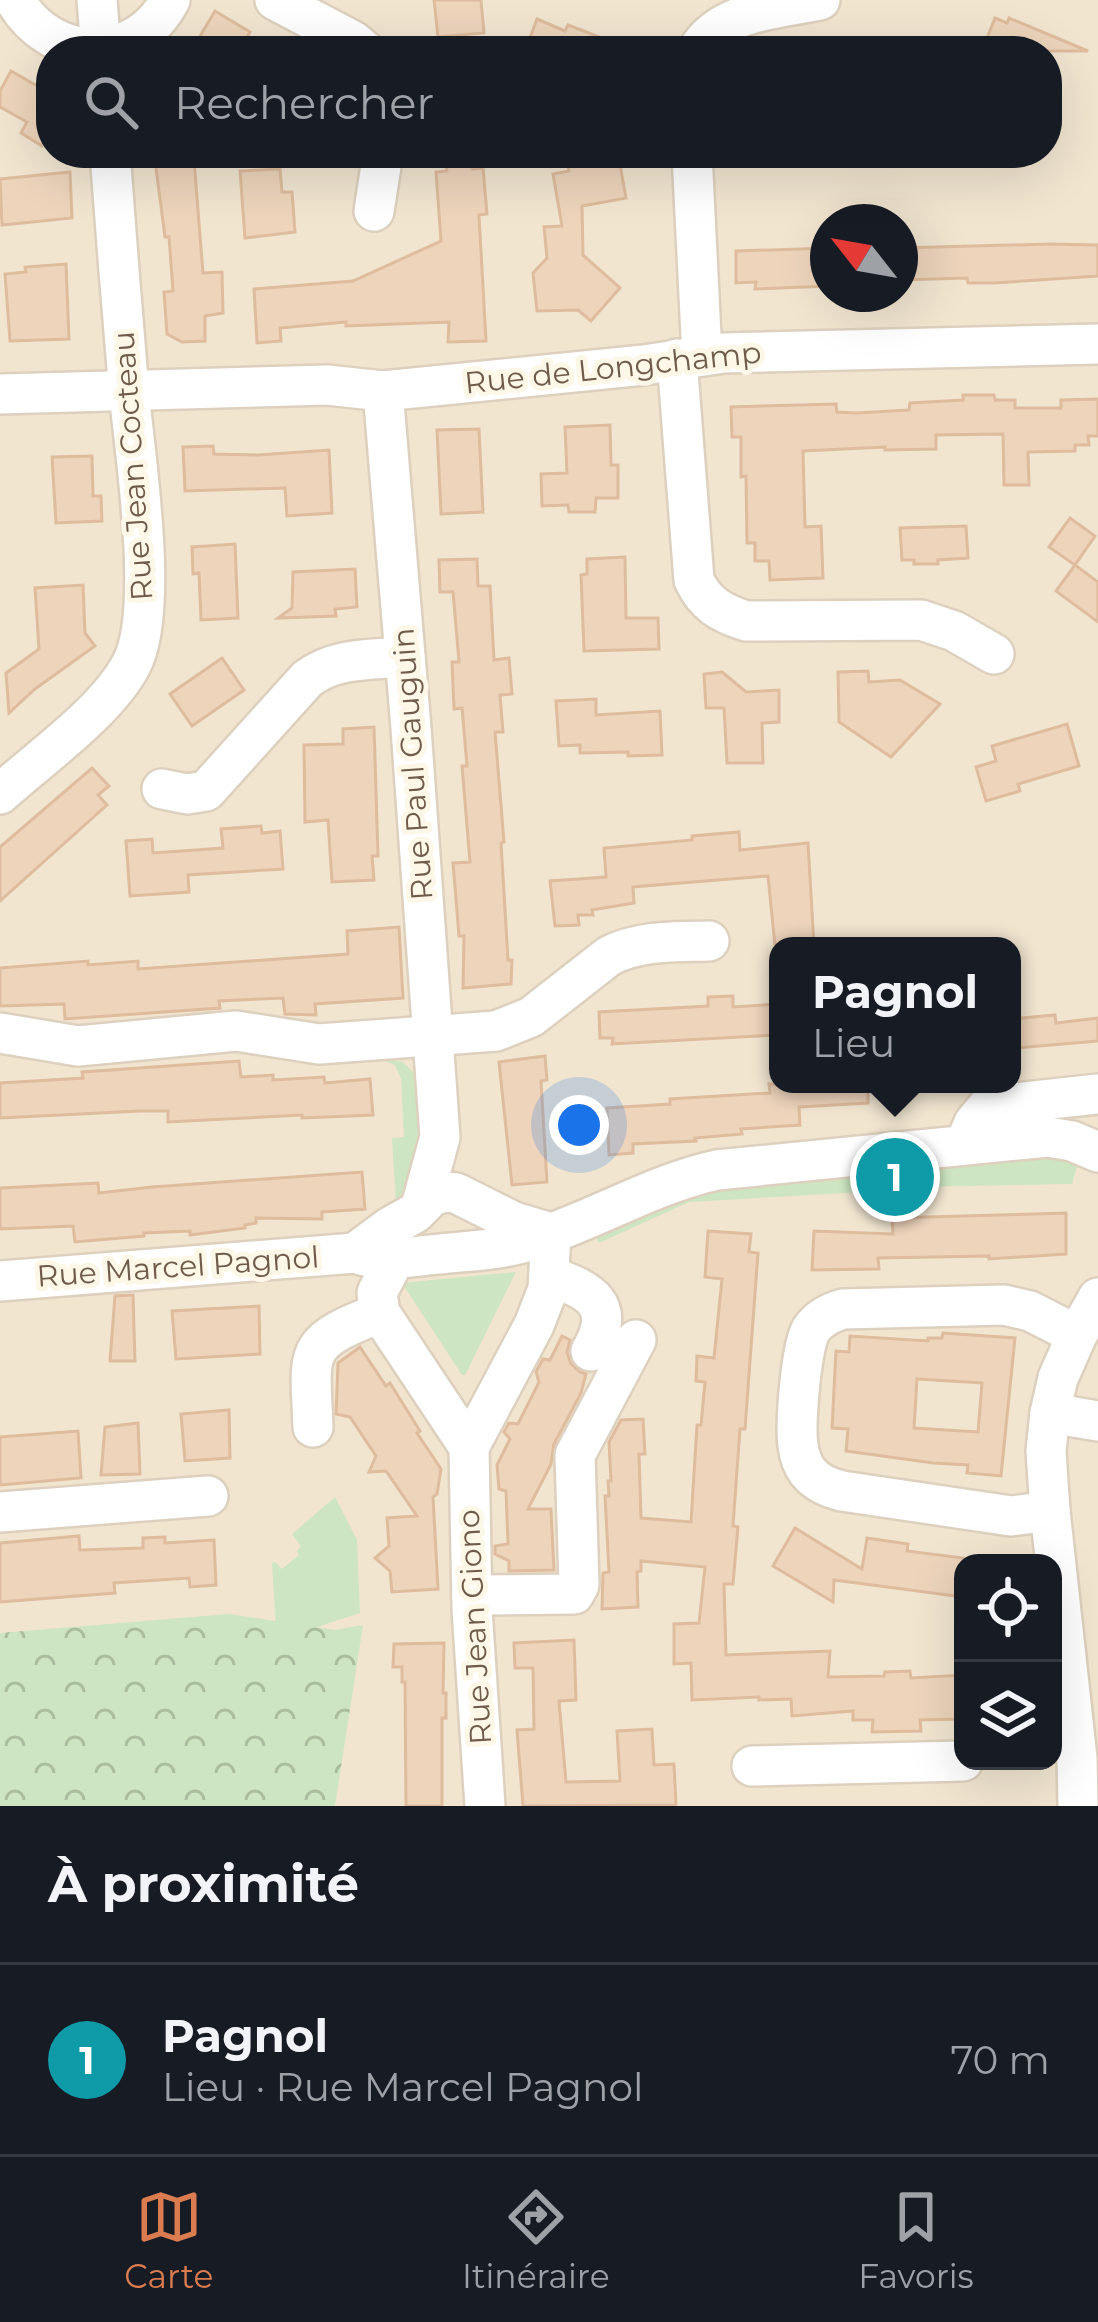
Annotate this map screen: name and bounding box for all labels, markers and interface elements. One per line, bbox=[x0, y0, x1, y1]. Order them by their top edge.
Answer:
search box bbox=[36, 36, 1062, 168]
icon: search bbox=[78, 69, 144, 135]
text: Rechercher bbox=[174, 75, 434, 130]
north arrow bbox=[810, 204, 918, 312]
street label: Rue Jean Cocteau bbox=[105, 330, 160, 602]
street label: Rue de Longchamp bbox=[463, 334, 763, 401]
street label: Rue Paul Gauguin bbox=[385, 627, 440, 901]
popup bbox=[769, 937, 1021, 1093]
text: Pagnol bbox=[812, 964, 978, 1019]
text: Lieu bbox=[812, 1019, 895, 1067]
your location bbox=[549, 1095, 609, 1155]
pin: 1 bbox=[856, 1132, 934, 1222]
street label: Rue Marcel Pagnol bbox=[36, 1238, 320, 1295]
street label: Rue Jean Giono bbox=[450, 1508, 499, 1746]
map controls bbox=[954, 1554, 1062, 1770]
button: locate bbox=[954, 1554, 1062, 1662]
button: layers bbox=[954, 1662, 1062, 1770]
text: À proximité bbox=[48, 1853, 359, 1915]
text: Pagnol bbox=[162, 2008, 328, 2063]
text: 1 bbox=[79, 2036, 95, 2084]
text: 70 m bbox=[950, 2036, 1050, 2084]
text: Lieu · Rue Marcel Pagnol bbox=[162, 2063, 643, 2111]
tab: Carte bbox=[124, 2184, 213, 2296]
tab: Itinéraire bbox=[462, 2184, 610, 2296]
tab: Favoris bbox=[858, 2184, 974, 2296]

